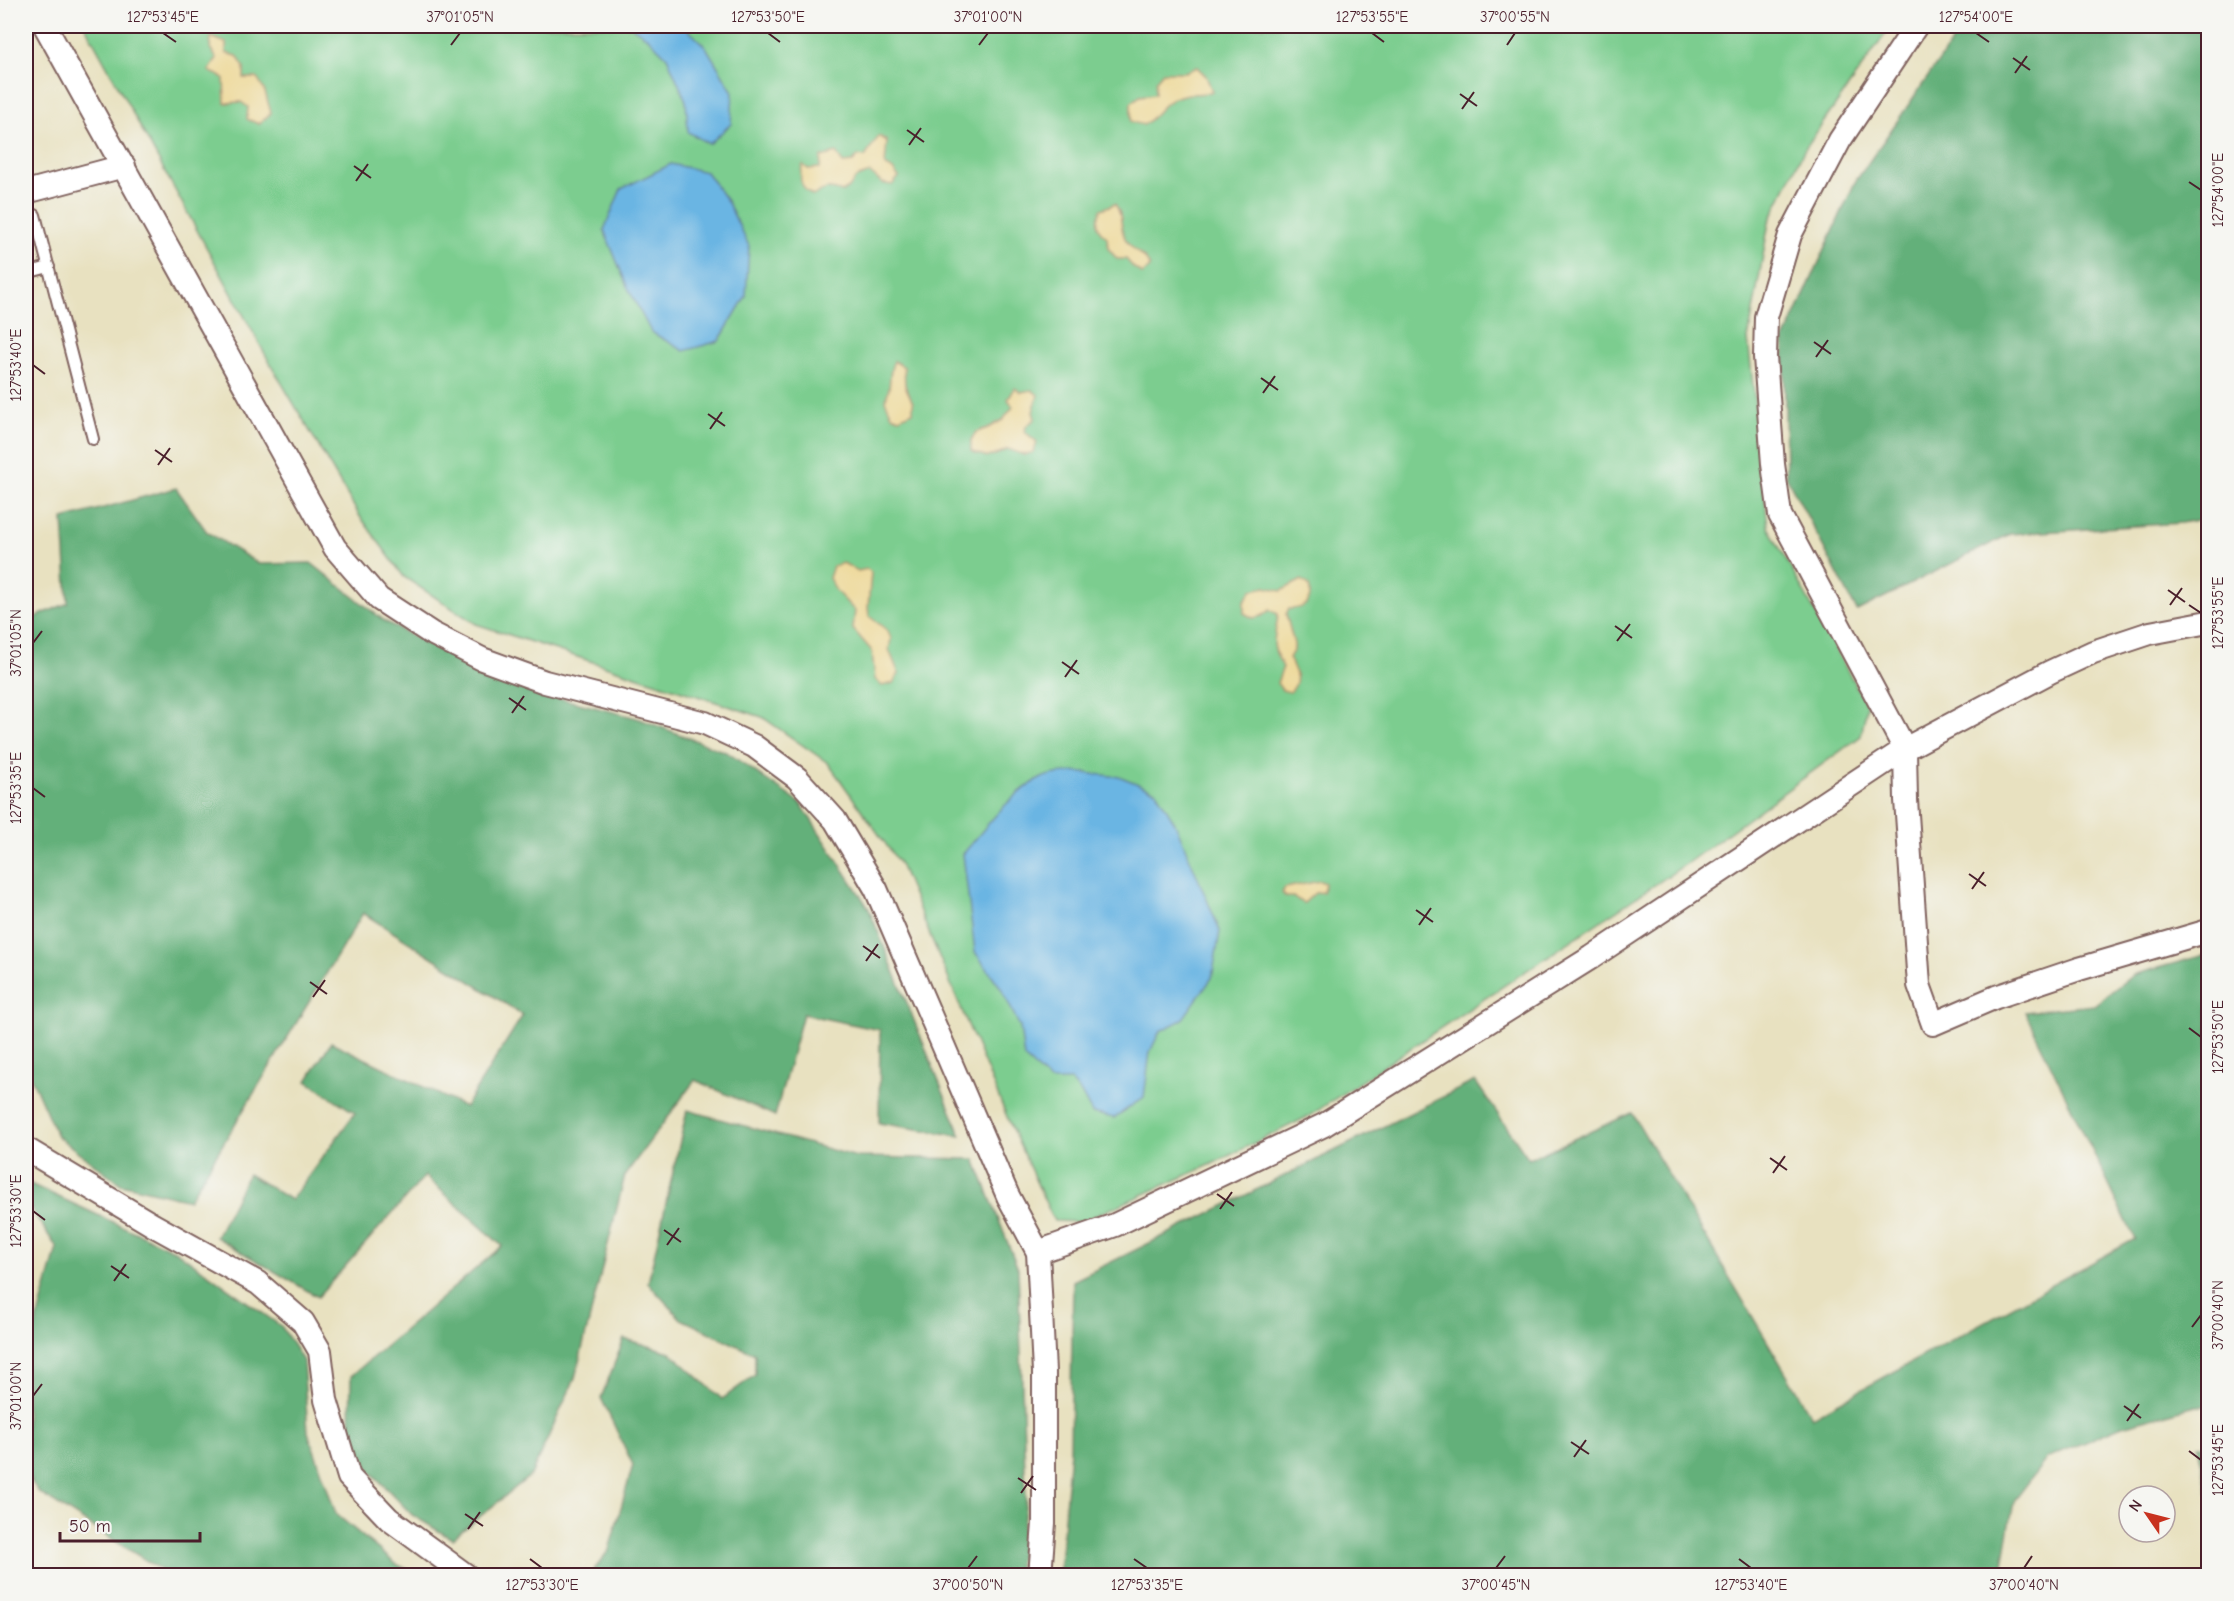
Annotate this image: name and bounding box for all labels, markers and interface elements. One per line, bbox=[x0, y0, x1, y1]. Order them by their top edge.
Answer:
text: 127°53'45"E bbox=[127, 8, 199, 26]
text: 37°01'05"N bbox=[426, 8, 494, 26]
text: 127°53'50"E bbox=[731, 8, 805, 26]
text: 37°01'00"N bbox=[954, 8, 1022, 26]
text: 127°53'55"E bbox=[1336, 8, 1408, 26]
text: 37°00'55"N bbox=[1480, 8, 1550, 26]
text: 127°54'00"E bbox=[1939, 8, 2013, 26]
text: 127°54'00"E bbox=[2209, 153, 2227, 227]
text: 127°53'40"E bbox=[7, 329, 25, 401]
text: 127°53'55"E bbox=[2209, 577, 2227, 649]
text: 37°01'05"N bbox=[7, 609, 25, 677]
text: 127°53'35"E bbox=[7, 752, 25, 824]
text: 127°53'50"E bbox=[2209, 1000, 2227, 1074]
text: 127°53'30"E bbox=[7, 1174, 25, 1248]
text: 37°00'40"N bbox=[2209, 1280, 2227, 1350]
text: 37°01'00"N bbox=[7, 1362, 25, 1430]
text: 127°53'45"E bbox=[2209, 1424, 2227, 1496]
north arrow bbox=[2117, 1484, 2177, 1544]
text: N bbox=[2125, 1497, 2146, 1515]
scale bar bbox=[60, 1505, 200, 1543]
text: 50 m bbox=[69, 1516, 111, 1537]
text: 127°53'30"E bbox=[505, 1576, 579, 1594]
text: 37°00'50"N bbox=[933, 1576, 1003, 1594]
text: 127°53'35"E bbox=[1111, 1576, 1183, 1594]
text: 37°00'45"N bbox=[1462, 1576, 1531, 1594]
text: 127°53'40"E bbox=[1715, 1576, 1787, 1594]
text: 37°00'40"N bbox=[1989, 1576, 2059, 1594]

